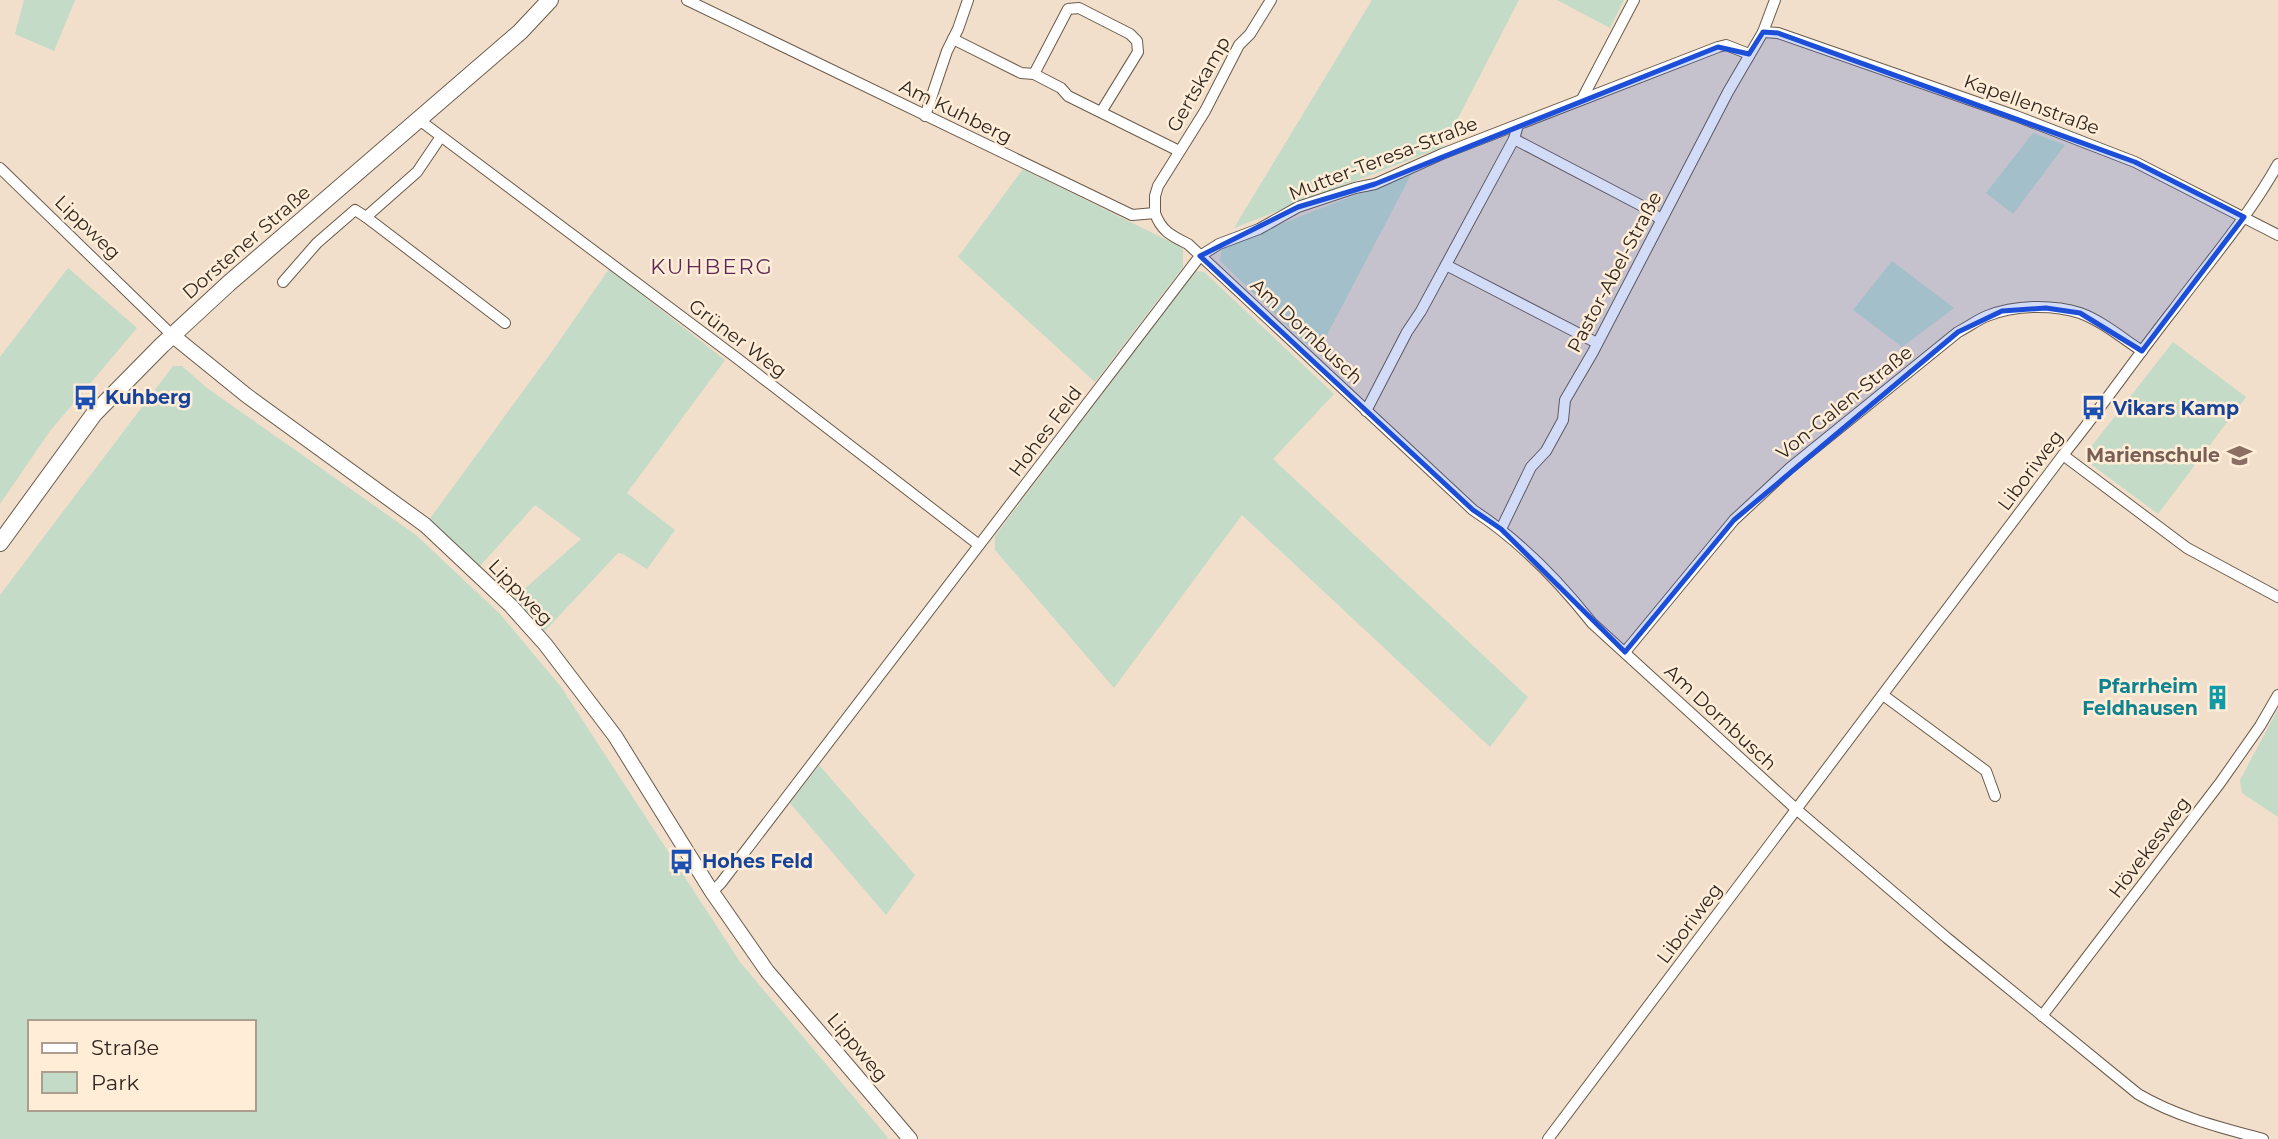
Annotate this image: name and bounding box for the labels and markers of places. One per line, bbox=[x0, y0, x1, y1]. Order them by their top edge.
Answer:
bus stop icon: Kuhberg bbox=[71, 383, 99, 411]
place label: Kuhberg bbox=[105, 386, 191, 409]
bus stop icon: Vikars Kamp bbox=[2079, 394, 2107, 422]
place label: Vikars Kamp bbox=[2112, 397, 2239, 420]
school or university icon: Marienschule bbox=[2226, 441, 2254, 469]
place label: Marienschule bbox=[2086, 444, 2220, 467]
place label: Pfarrheim Feldhausen bbox=[2082, 675, 2198, 720]
building icon: Pfarrheim Feldhausen bbox=[2204, 683, 2232, 711]
bus stop icon: Hohes Feld bbox=[668, 847, 696, 875]
place label: Hohes Feld bbox=[702, 850, 813, 873]

